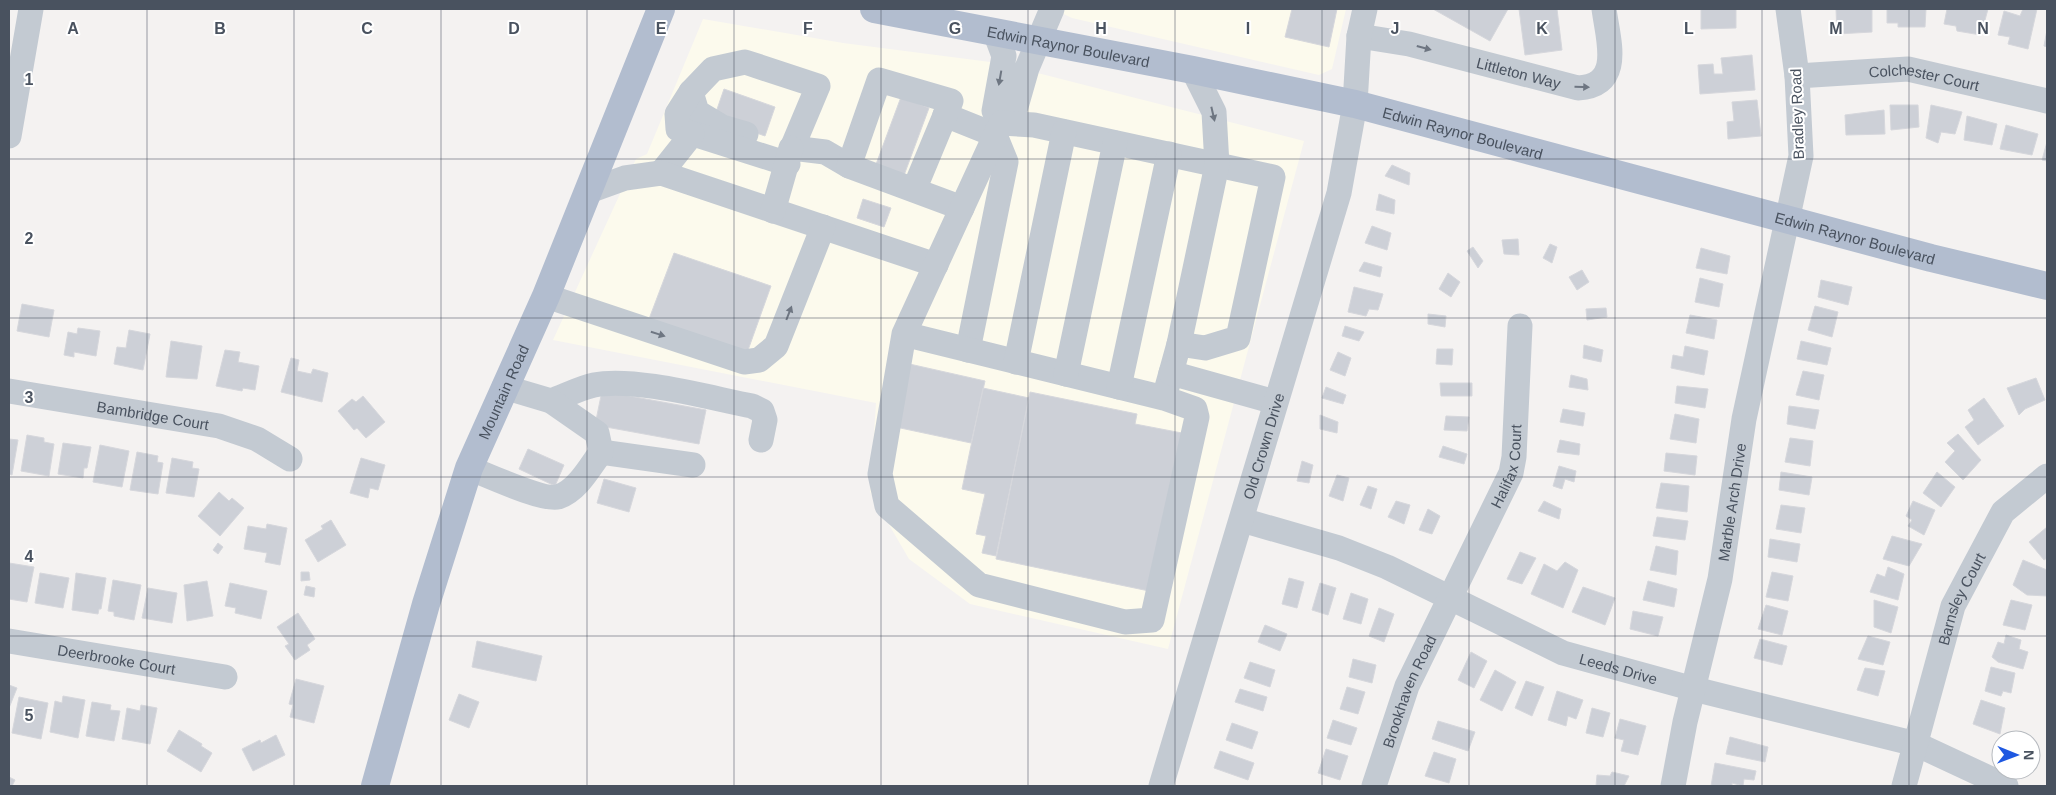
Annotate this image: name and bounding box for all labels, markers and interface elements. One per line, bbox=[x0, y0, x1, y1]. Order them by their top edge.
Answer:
text: A bbox=[67, 20, 79, 37]
text: B bbox=[214, 20, 226, 37]
text: C bbox=[361, 20, 373, 37]
text: D bbox=[508, 20, 520, 37]
text: E bbox=[656, 20, 667, 37]
text: F bbox=[803, 20, 813, 37]
text: G bbox=[949, 20, 961, 37]
text: H bbox=[1095, 20, 1107, 37]
text: I bbox=[1246, 20, 1250, 37]
text: J bbox=[1391, 20, 1399, 37]
text: K bbox=[1536, 20, 1548, 37]
text: L bbox=[1684, 20, 1694, 37]
text: M bbox=[1829, 20, 1843, 37]
text: N bbox=[1977, 20, 1989, 37]
street label: Edwin Raynor Boulevard bbox=[986, 22, 1151, 70]
one-way arrow bbox=[1417, 44, 1432, 52]
street label: Littleton Way bbox=[1475, 53, 1563, 92]
street label: Colchester Court bbox=[1868, 60, 1982, 94]
street label: Bradley Road bbox=[1787, 68, 1807, 160]
text: 1 bbox=[25, 71, 34, 88]
one-way arrow bbox=[996, 71, 1004, 87]
one-way arrow bbox=[1574, 83, 1590, 91]
street label: Edwin Raynor Boulevard bbox=[1381, 103, 1545, 162]
one-way arrow bbox=[1209, 106, 1217, 122]
street label: Edwin Raynor Boulevard bbox=[1773, 208, 1937, 267]
text: 2 bbox=[25, 230, 34, 247]
one-way arrow bbox=[785, 306, 793, 320]
one-way arrow bbox=[651, 330, 666, 338]
street label: Mountain Road bbox=[475, 342, 532, 442]
text: 3 bbox=[25, 389, 34, 406]
street label: Old Crown Drive bbox=[1239, 391, 1287, 501]
street label: Bambridge Court bbox=[96, 397, 211, 433]
street label: Halifax Court bbox=[1487, 423, 1524, 511]
street label: Marble Arch Drive bbox=[1714, 442, 1749, 562]
text: 4 bbox=[25, 548, 34, 565]
street label: Barnsley Court bbox=[1934, 549, 1989, 647]
street label: Brookhaven Road bbox=[1379, 632, 1439, 750]
street label: Deerbrooke Court bbox=[56, 641, 178, 677]
street label: Leeds Drive bbox=[1578, 649, 1659, 687]
text: 5 bbox=[25, 707, 34, 724]
north arrow bbox=[1991, 730, 2041, 780]
text: N bbox=[2021, 750, 2037, 760]

